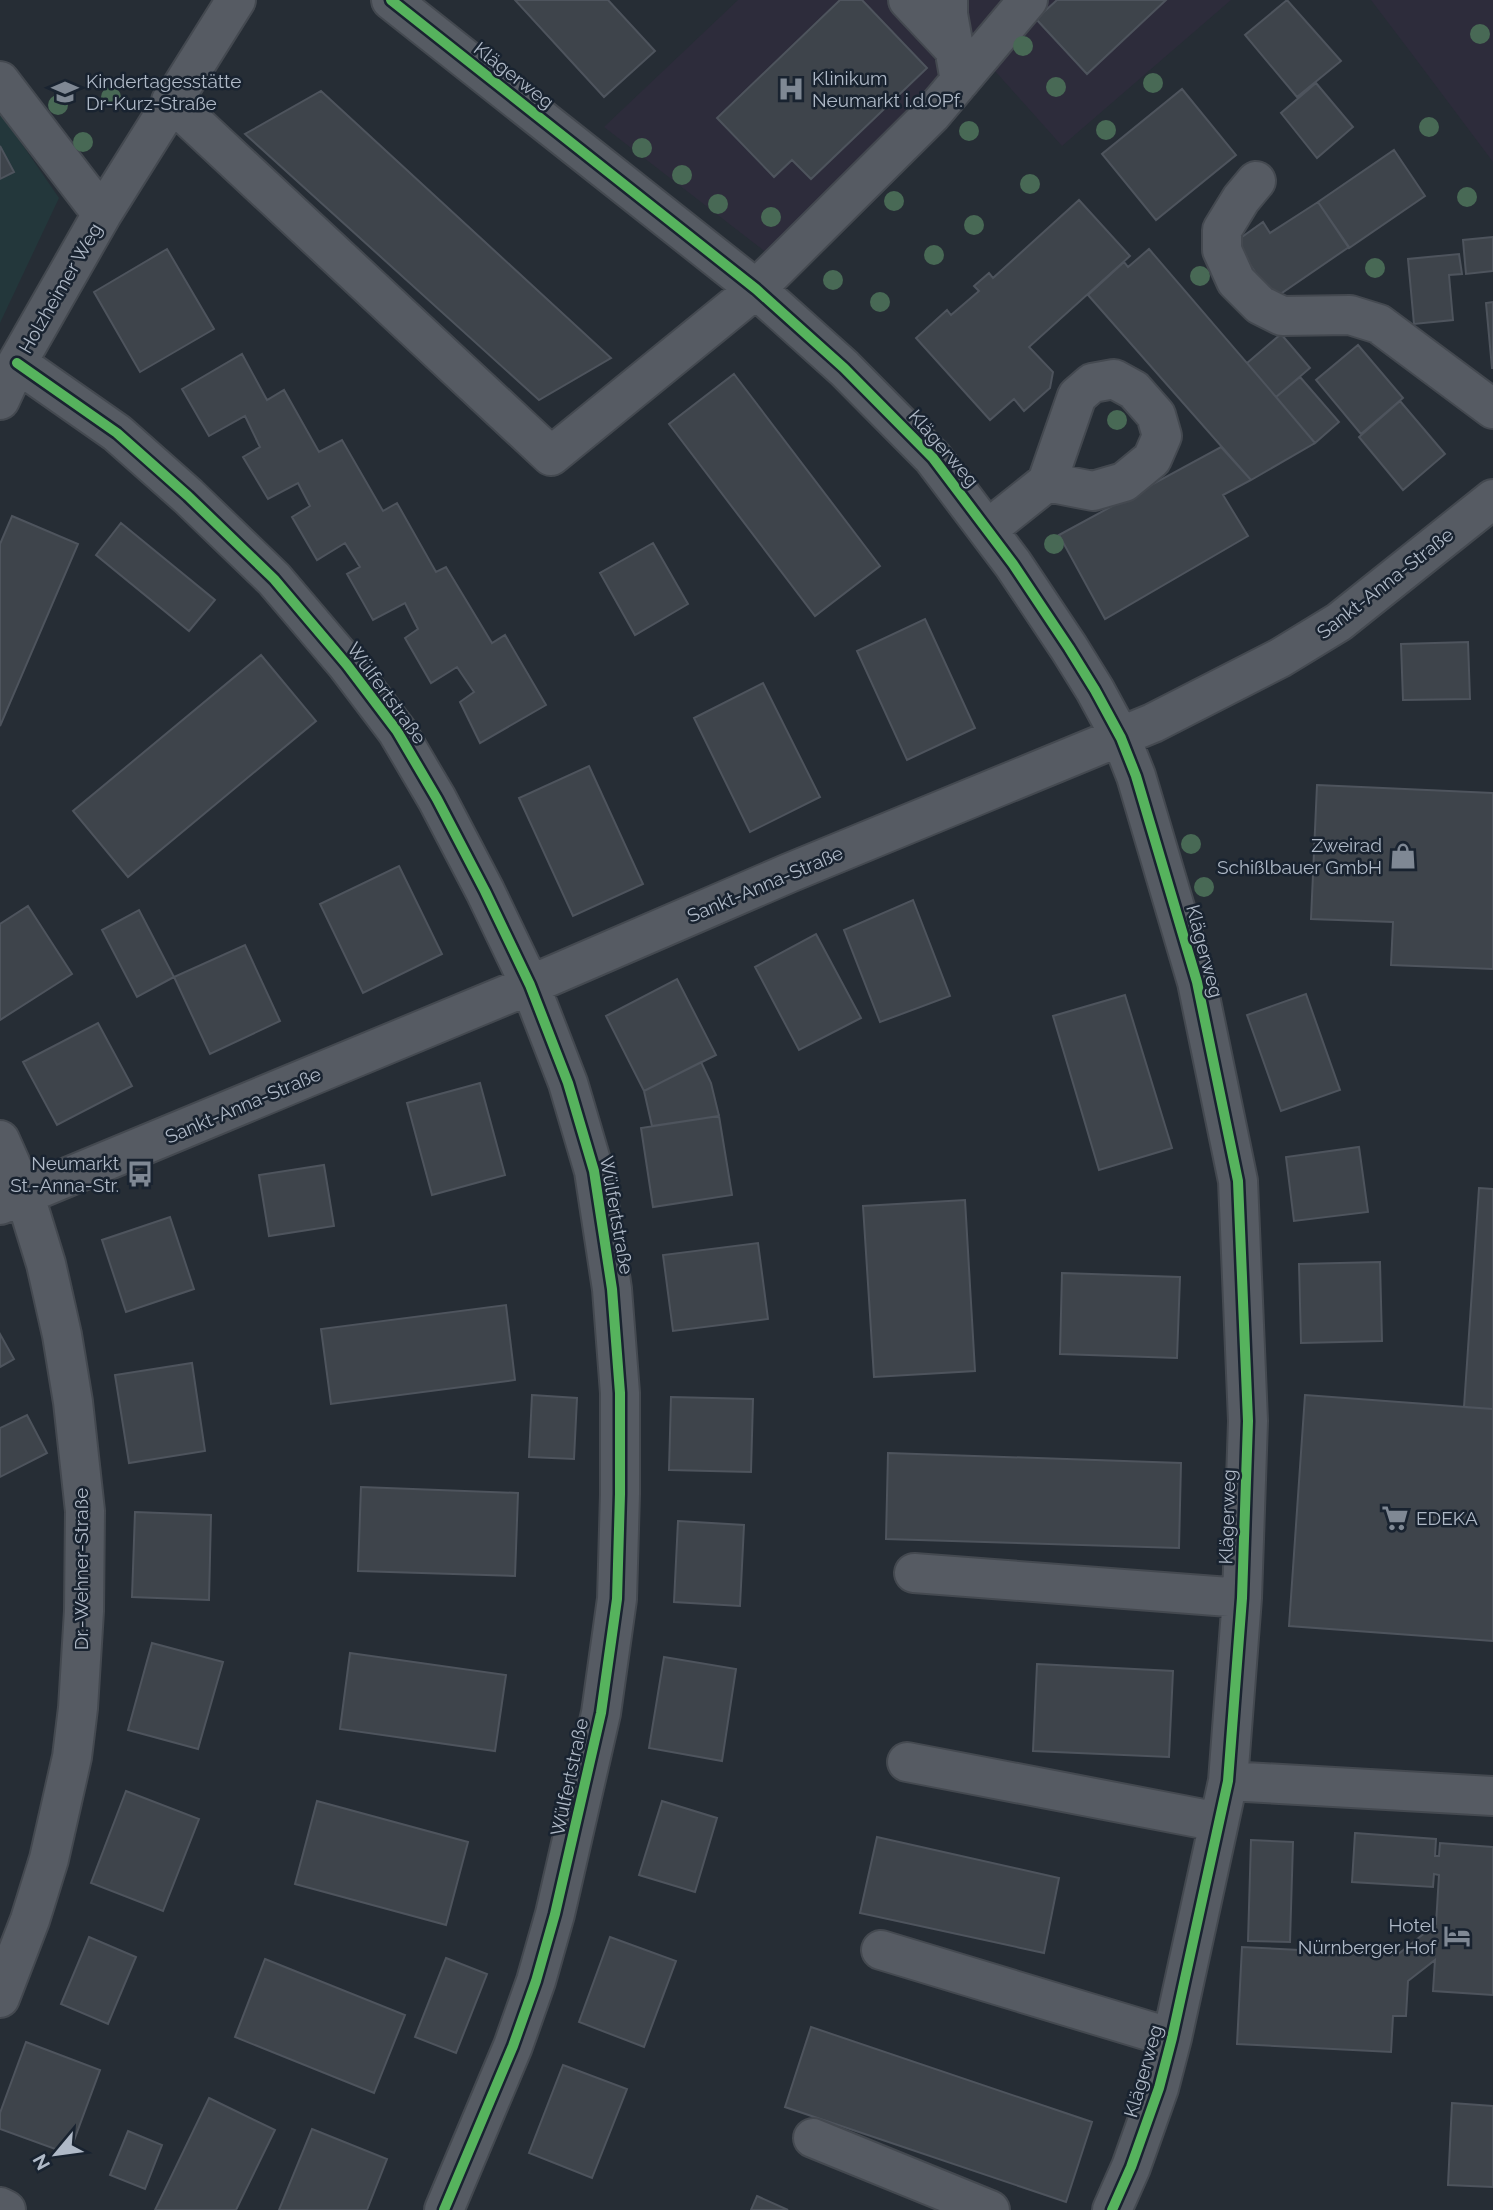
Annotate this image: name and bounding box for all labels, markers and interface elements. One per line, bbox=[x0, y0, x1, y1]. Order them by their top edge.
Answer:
street label: Klägerweg bbox=[470, 37, 558, 113]
place label: Klinikum Neumarkt i.d.OPf. bbox=[812, 67, 963, 111]
place label: Kindertagesstätte Dr-Kurz-Straße bbox=[86, 70, 241, 114]
hospital icon: Klinikum Neumarkt i.d.OPf. bbox=[776, 74, 806, 104]
school or university icon: Kindertagesstätte Dr-Kurz-Straße bbox=[50, 77, 80, 107]
street label: Holzheimer Weg bbox=[14, 219, 106, 357]
street label: Klägerweg bbox=[904, 405, 984, 491]
street label: Sankt-Anna-Straße bbox=[1312, 523, 1458, 643]
street label: Wülfertstraße bbox=[343, 638, 431, 748]
place label: Zweirad Schißlbauer GmbH bbox=[1217, 834, 1382, 878]
street label: Sankt-Anna-Straße bbox=[684, 841, 846, 927]
shop icon: Zweirad Schißlbauer GmbH bbox=[1388, 841, 1418, 871]
street label: Klägerweg bbox=[1182, 902, 1228, 1000]
street label: Sankt-Anna-Straße bbox=[162, 1062, 324, 1148]
place label: Neumarkt St.-Anna-Str. bbox=[10, 1152, 120, 1196]
street label: Wülfertstraße bbox=[596, 1154, 638, 1276]
bus stop icon: Neumarkt St.-Anna-Str. bbox=[125, 1159, 155, 1189]
street label: Klägerweg bbox=[1214, 1469, 1240, 1565]
street label: Dr.-Wehner-Straße bbox=[70, 1488, 92, 1650]
supermarket icon: EDEKA bbox=[1380, 1503, 1410, 1533]
place label: EDEKA bbox=[1416, 1507, 1478, 1529]
street label: Wülfertstraße bbox=[546, 1716, 592, 1838]
place label: Hotel Nürnberger Hof bbox=[1298, 1914, 1437, 1958]
hotel icon: Hotel Nürnberger Hof bbox=[1442, 1921, 1472, 1951]
street label: Klägerweg bbox=[1119, 2022, 1167, 2120]
north arrow bbox=[21, 2119, 91, 2189]
text: N bbox=[28, 2151, 54, 2174]

